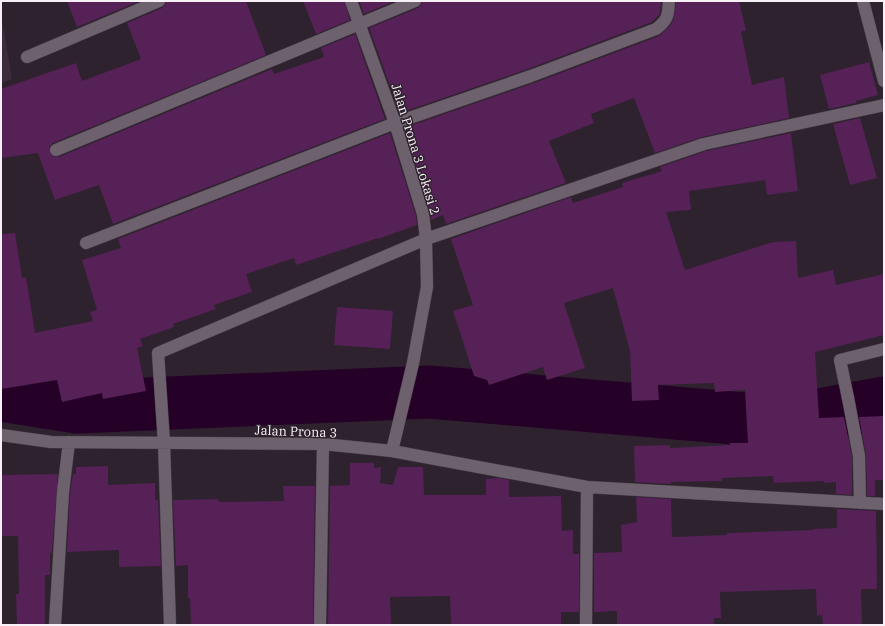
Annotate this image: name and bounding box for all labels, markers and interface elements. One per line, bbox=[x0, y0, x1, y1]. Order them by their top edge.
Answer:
street label: Jalan Prona 3 Lokasi 2 bbox=[387, 81, 444, 217]
street label: Jalan Prona 3 bbox=[254, 422, 338, 441]

